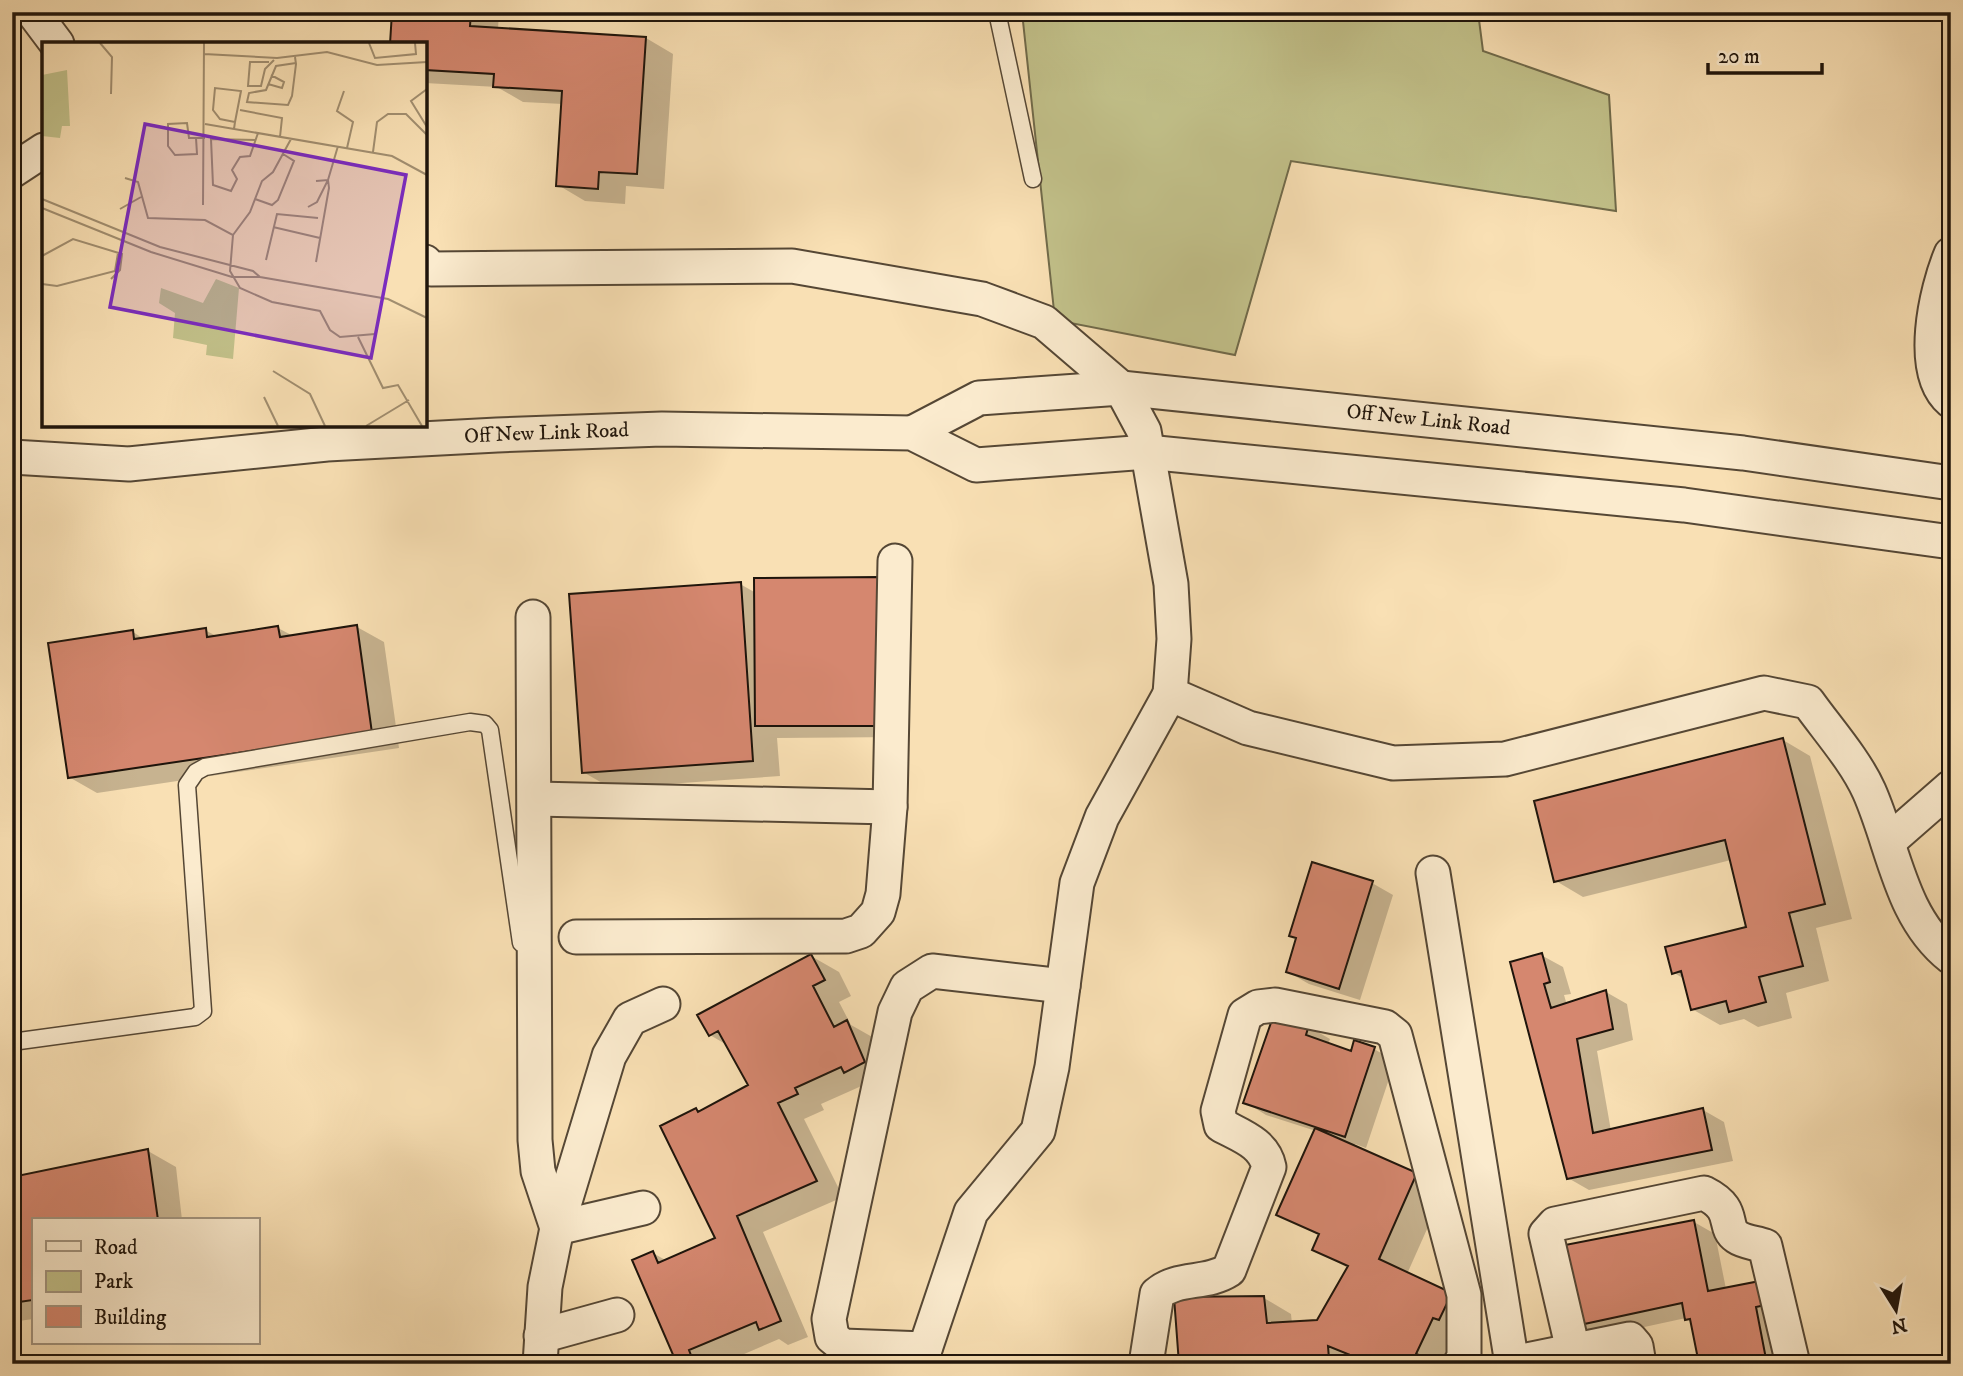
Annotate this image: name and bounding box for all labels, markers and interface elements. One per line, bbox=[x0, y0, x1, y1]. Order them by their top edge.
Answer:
scale bar bbox=[1708, 32, 1821, 76]
inset map bbox=[42, 42, 427, 427]
text: 20 m bbox=[1718, 44, 1760, 70]
street label: Off New Link Road bbox=[1345, 399, 1512, 442]
street label: Off New Link Road bbox=[464, 417, 630, 450]
legend bbox=[32, 1218, 259, 1344]
text: Road bbox=[94, 1235, 138, 1261]
text: Park bbox=[94, 1269, 134, 1295]
north arrow bbox=[1862, 1274, 1932, 1344]
text: Building bbox=[94, 1305, 167, 1331]
text: N bbox=[1889, 1312, 1909, 1338]

